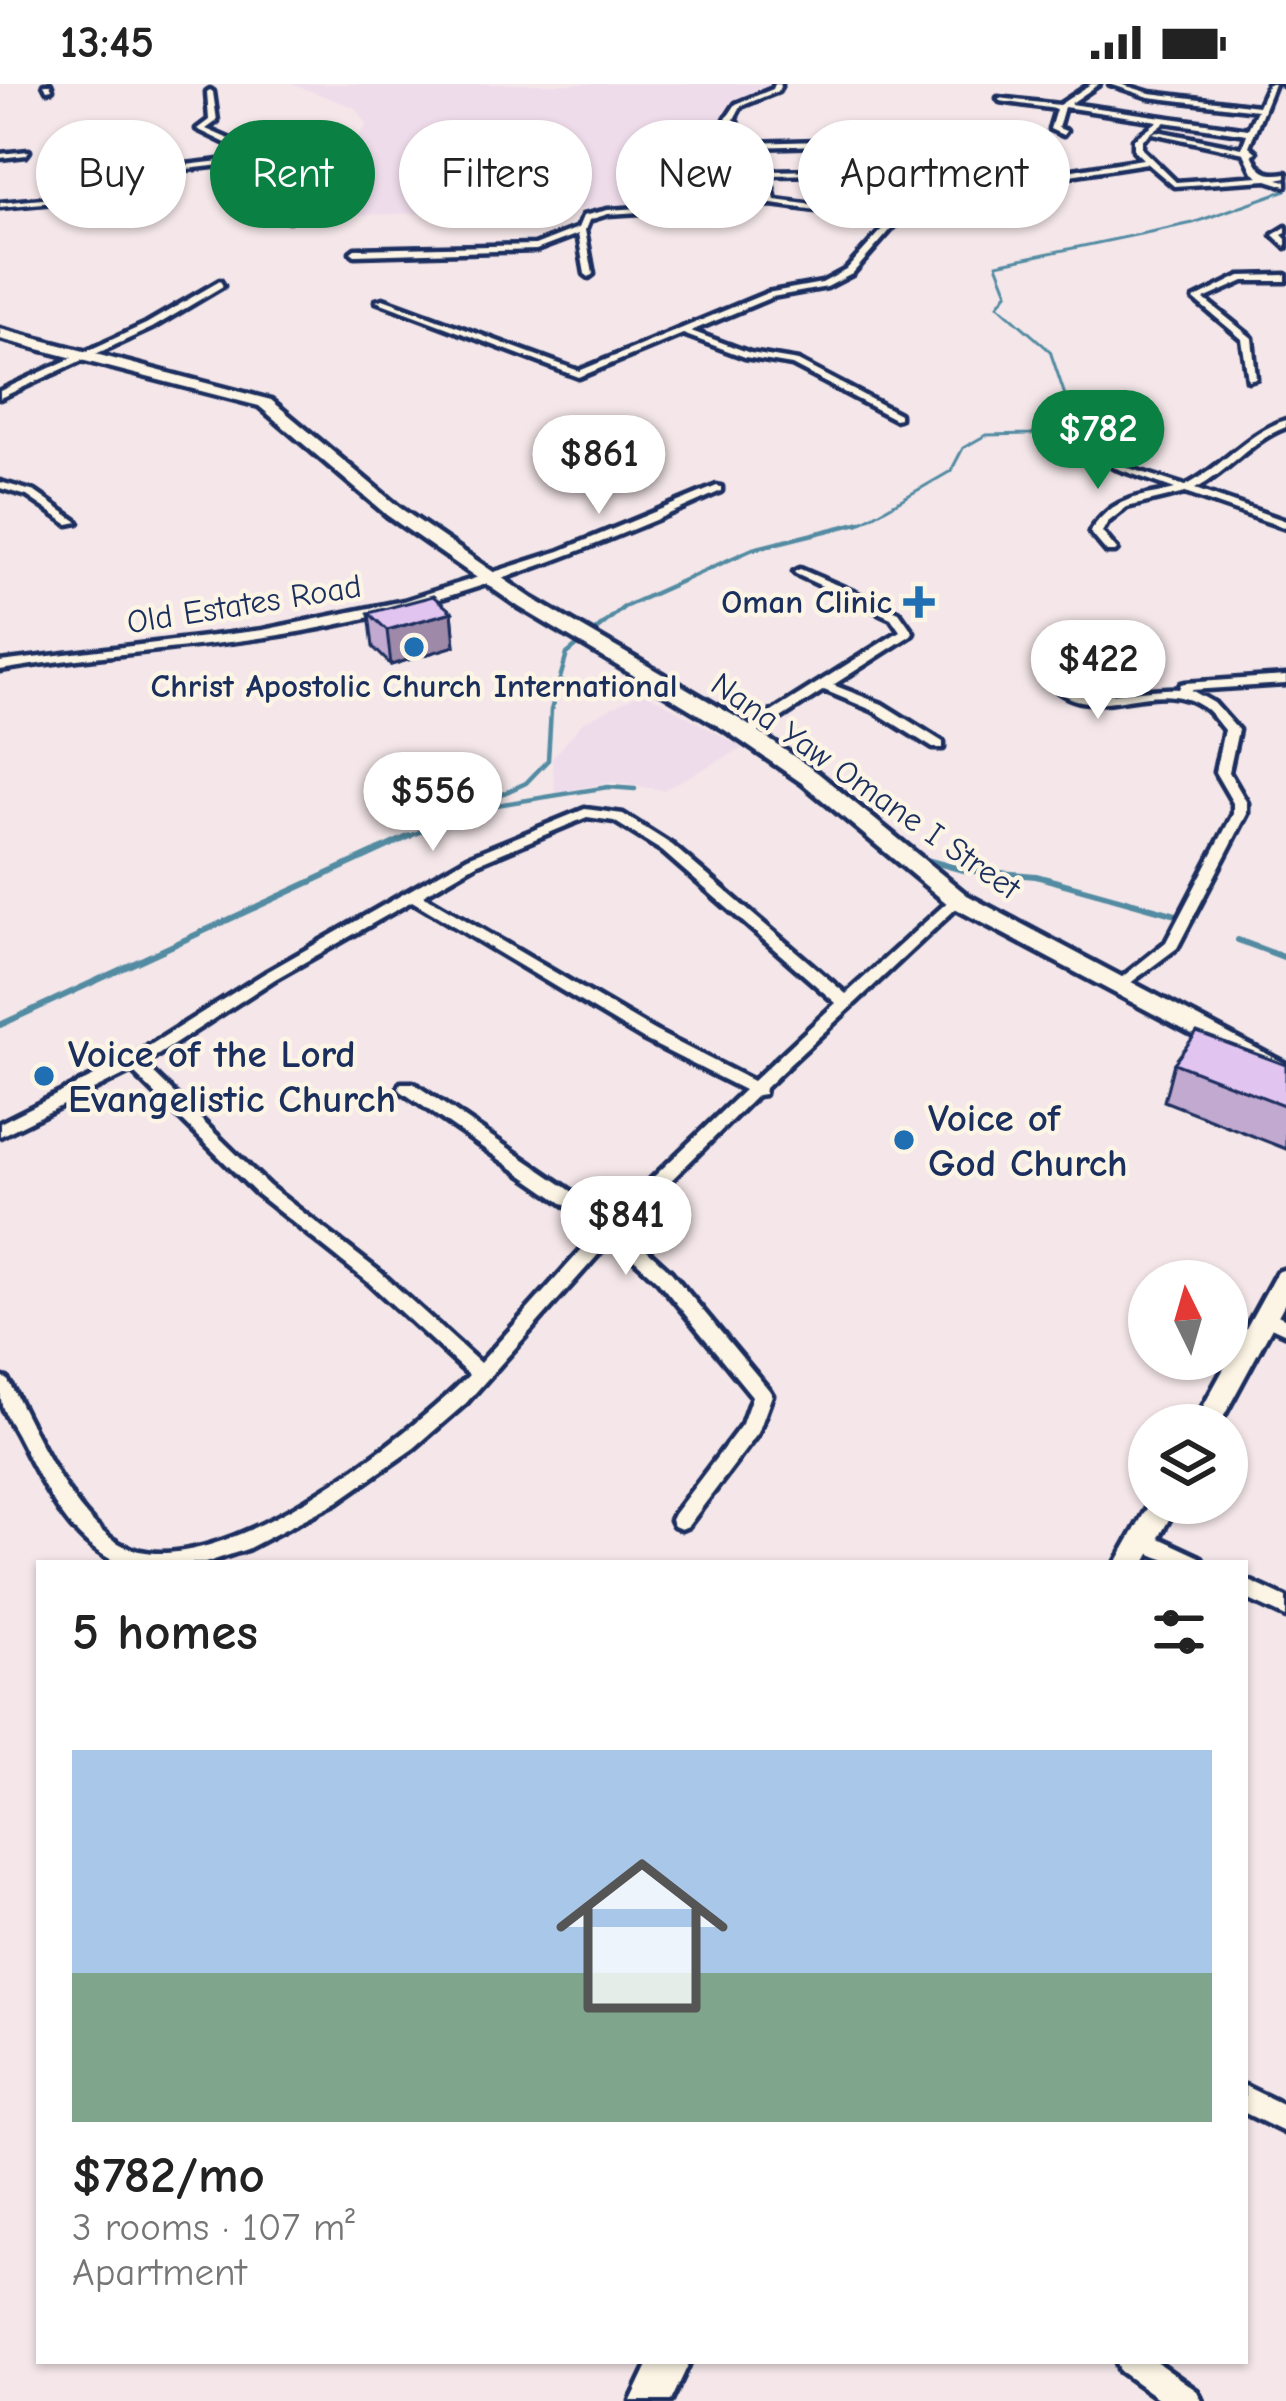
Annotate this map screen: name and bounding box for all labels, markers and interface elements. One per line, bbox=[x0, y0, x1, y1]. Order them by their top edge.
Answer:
text: 13:45 bbox=[60, 16, 154, 68]
chip: Buy bbox=[36, 120, 186, 228]
chip: Rent bbox=[210, 120, 375, 228]
chip: Filters bbox=[399, 120, 592, 228]
chip: New bbox=[616, 120, 774, 228]
chip: Apartment bbox=[798, 120, 1070, 228]
pin: $782 bbox=[1027, 390, 1169, 492]
text: $782 bbox=[1058, 406, 1138, 451]
pin: $861 bbox=[528, 415, 670, 517]
text: $861 bbox=[559, 431, 639, 476]
street label: Old Estates Road bbox=[124, 567, 364, 641]
place label: Oman Clinic bbox=[721, 583, 892, 621]
marker: Oman Clinic bbox=[903, 586, 935, 618]
pin: $422 bbox=[1027, 620, 1169, 722]
marker: Christ Apostolic Church International bbox=[401, 634, 427, 660]
text: $422 bbox=[1058, 636, 1138, 681]
street label: Nana Yaw Omane I Street bbox=[704, 665, 1029, 908]
place label: Christ Apostolic Church International bbox=[150, 667, 678, 705]
pin: $556 bbox=[362, 752, 504, 854]
text: $556 bbox=[390, 768, 476, 813]
place label: Voice of the Lord Evangelistic Church bbox=[68, 1032, 396, 1122]
marker: Voice of the Lord Evangelistic Church bbox=[31, 1063, 57, 1089]
place label: Voice of God Church bbox=[928, 1096, 1128, 1186]
marker: Voice of God Church bbox=[891, 1127, 917, 1153]
pin: $841 bbox=[555, 1176, 697, 1278]
text: $841 bbox=[587, 1192, 665, 1237]
north arrow bbox=[1128, 1260, 1248, 1380]
map controls bbox=[1128, 1260, 1248, 1524]
button: layers bbox=[1128, 1404, 1248, 1524]
icon: filters bbox=[1146, 1599, 1212, 1665]
text: 5 homes bbox=[72, 1603, 258, 1662]
icon: home bbox=[534, 1828, 750, 2044]
text: $782/mo bbox=[72, 2146, 265, 2205]
text: 3 rooms · 107 m² bbox=[72, 2205, 355, 2250]
text: Apartment bbox=[72, 2250, 247, 2295]

